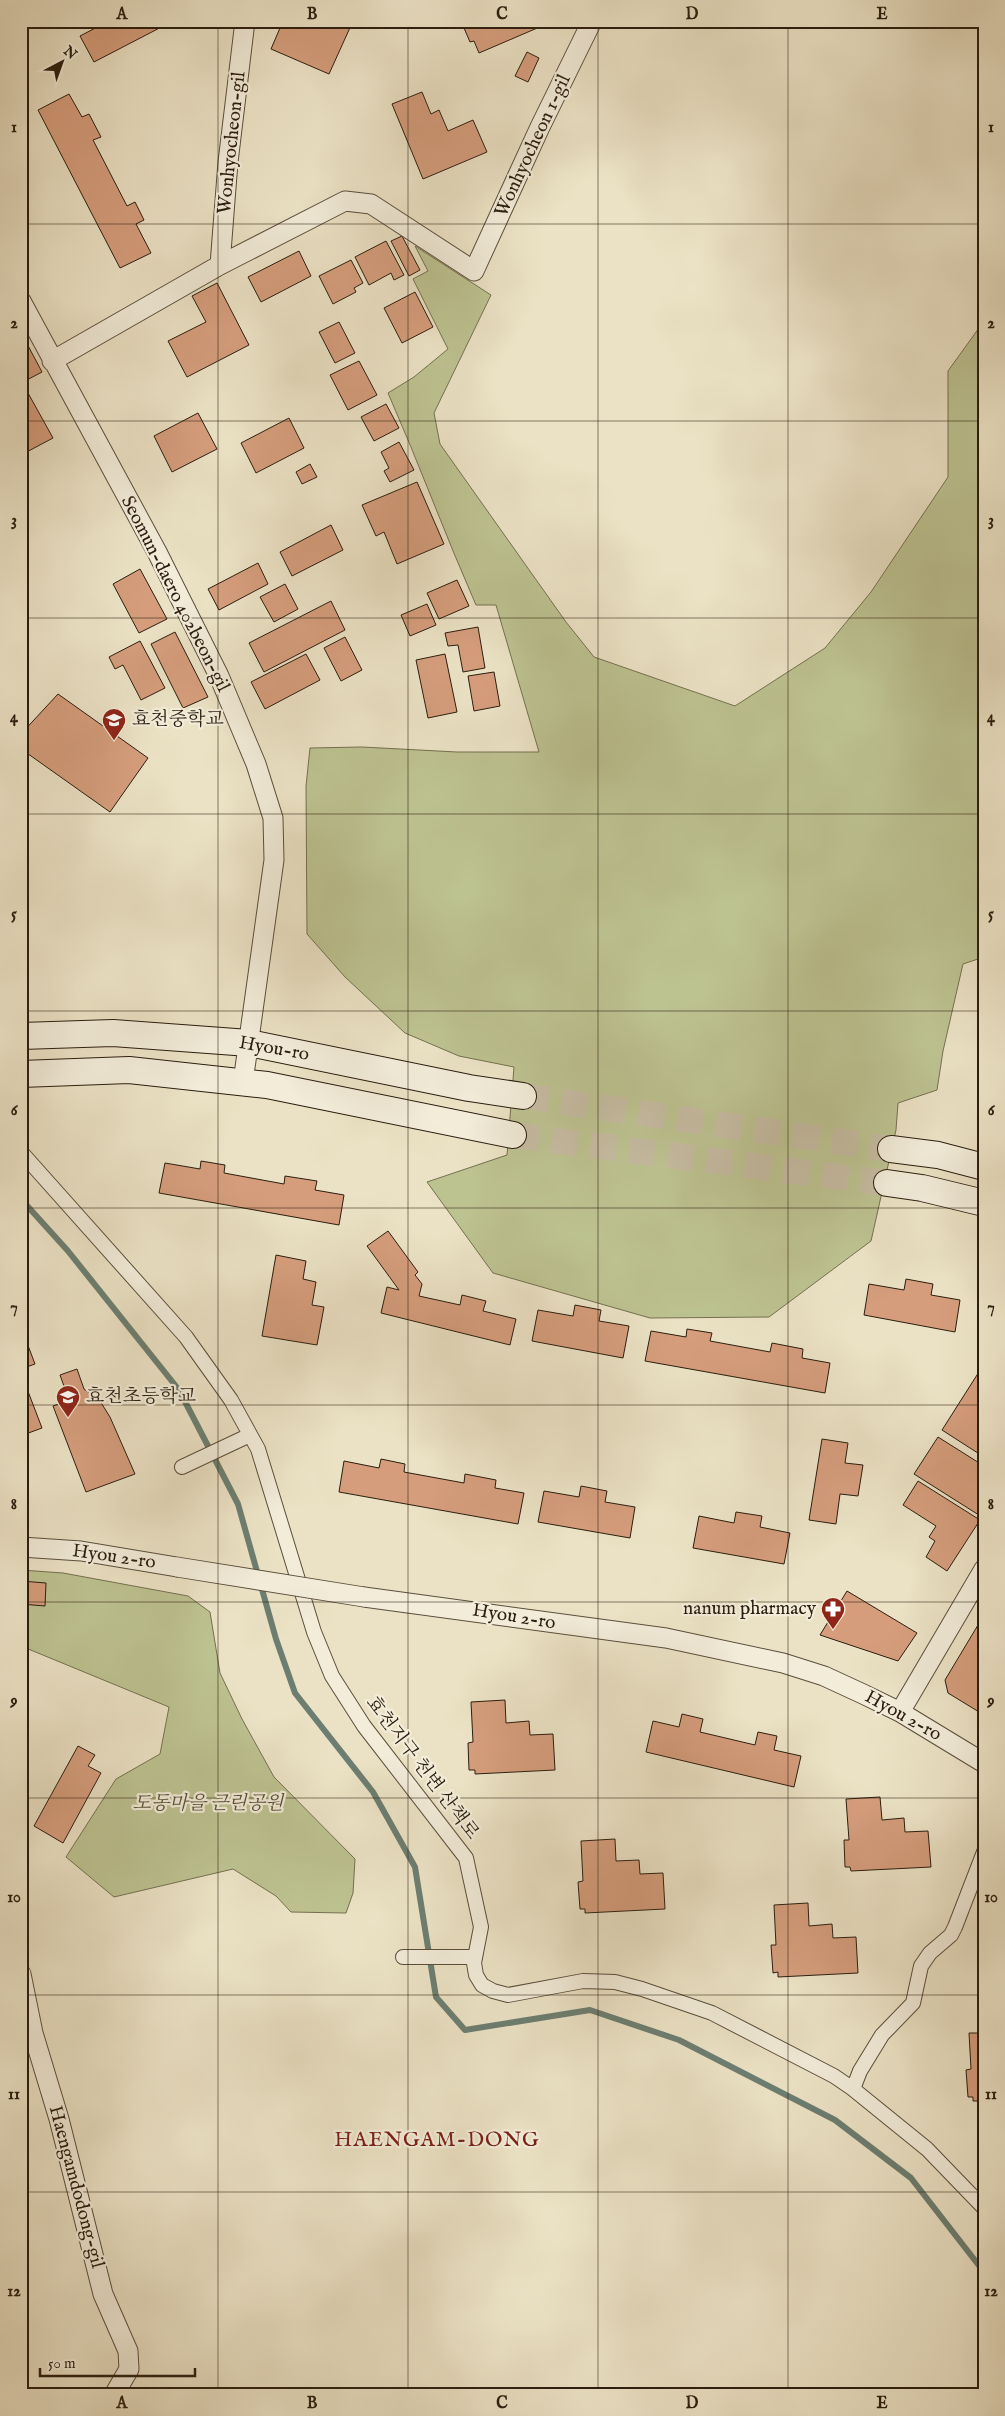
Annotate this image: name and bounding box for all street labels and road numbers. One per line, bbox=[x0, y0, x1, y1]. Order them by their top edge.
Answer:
street label: Wonhyocheon-gil bbox=[213, 70, 252, 215]
street label: Wonhyocheon 1-gil bbox=[489, 70, 577, 221]
street label: Seomun-daero 402beon-gil bbox=[115, 492, 235, 697]
street label: Hyou-ro bbox=[237, 1031, 311, 1067]
street label: Hyou 2-ro bbox=[71, 1539, 157, 1575]
street label: Hyou 2-ro bbox=[471, 1599, 557, 1635]
street label: Hyou 2-ro bbox=[860, 1685, 946, 1747]
street label: 효천지구 천변 산책로 bbox=[360, 1692, 484, 1844]
street label: Haengamdodong-gil bbox=[43, 2103, 109, 2272]

